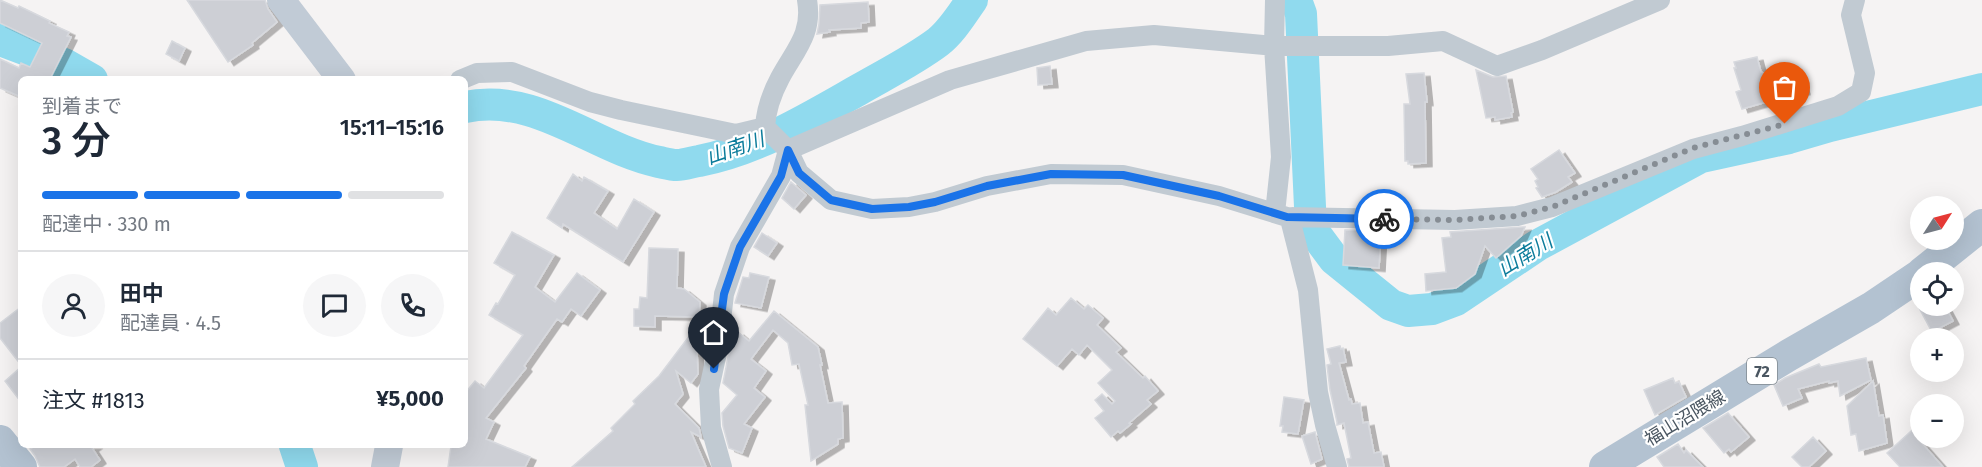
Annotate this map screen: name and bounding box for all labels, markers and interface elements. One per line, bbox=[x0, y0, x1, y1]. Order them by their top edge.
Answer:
pin bbox=[1759, 62, 1810, 124]
icon: bag bbox=[1768, 71, 1801, 104]
text: 到着まで bbox=[42, 94, 122, 118]
text: 15:11–15:16 bbox=[340, 114, 444, 141]
text: 3 分 bbox=[42, 118, 111, 164]
water label: 山南川 bbox=[703, 126, 769, 169]
courier bbox=[1354, 189, 1414, 249]
north arrow bbox=[1910, 196, 1964, 250]
map controls bbox=[1910, 196, 1964, 448]
icon: bike bbox=[1368, 203, 1401, 236]
text: 配達中 · 330 m bbox=[42, 212, 171, 236]
water label: 山南川 bbox=[1493, 228, 1558, 281]
button: locate bbox=[1910, 262, 1964, 316]
button: person bbox=[42, 274, 105, 337]
button: chat bbox=[303, 274, 366, 337]
button: phone bbox=[381, 274, 444, 337]
text: 田中 bbox=[120, 280, 164, 307]
pin bbox=[688, 307, 739, 369]
text: 配達員 · 4.5 bbox=[120, 311, 221, 335]
icon: home bbox=[697, 316, 730, 349]
button: + bbox=[1910, 328, 1964, 382]
road number: 72 bbox=[1747, 358, 1777, 384]
text: ¥5,000 bbox=[376, 385, 444, 412]
street label: 福山沼隈線 bbox=[1641, 385, 1729, 451]
text: 注文 #1813 bbox=[42, 387, 145, 414]
button: − bbox=[1910, 394, 1964, 448]

